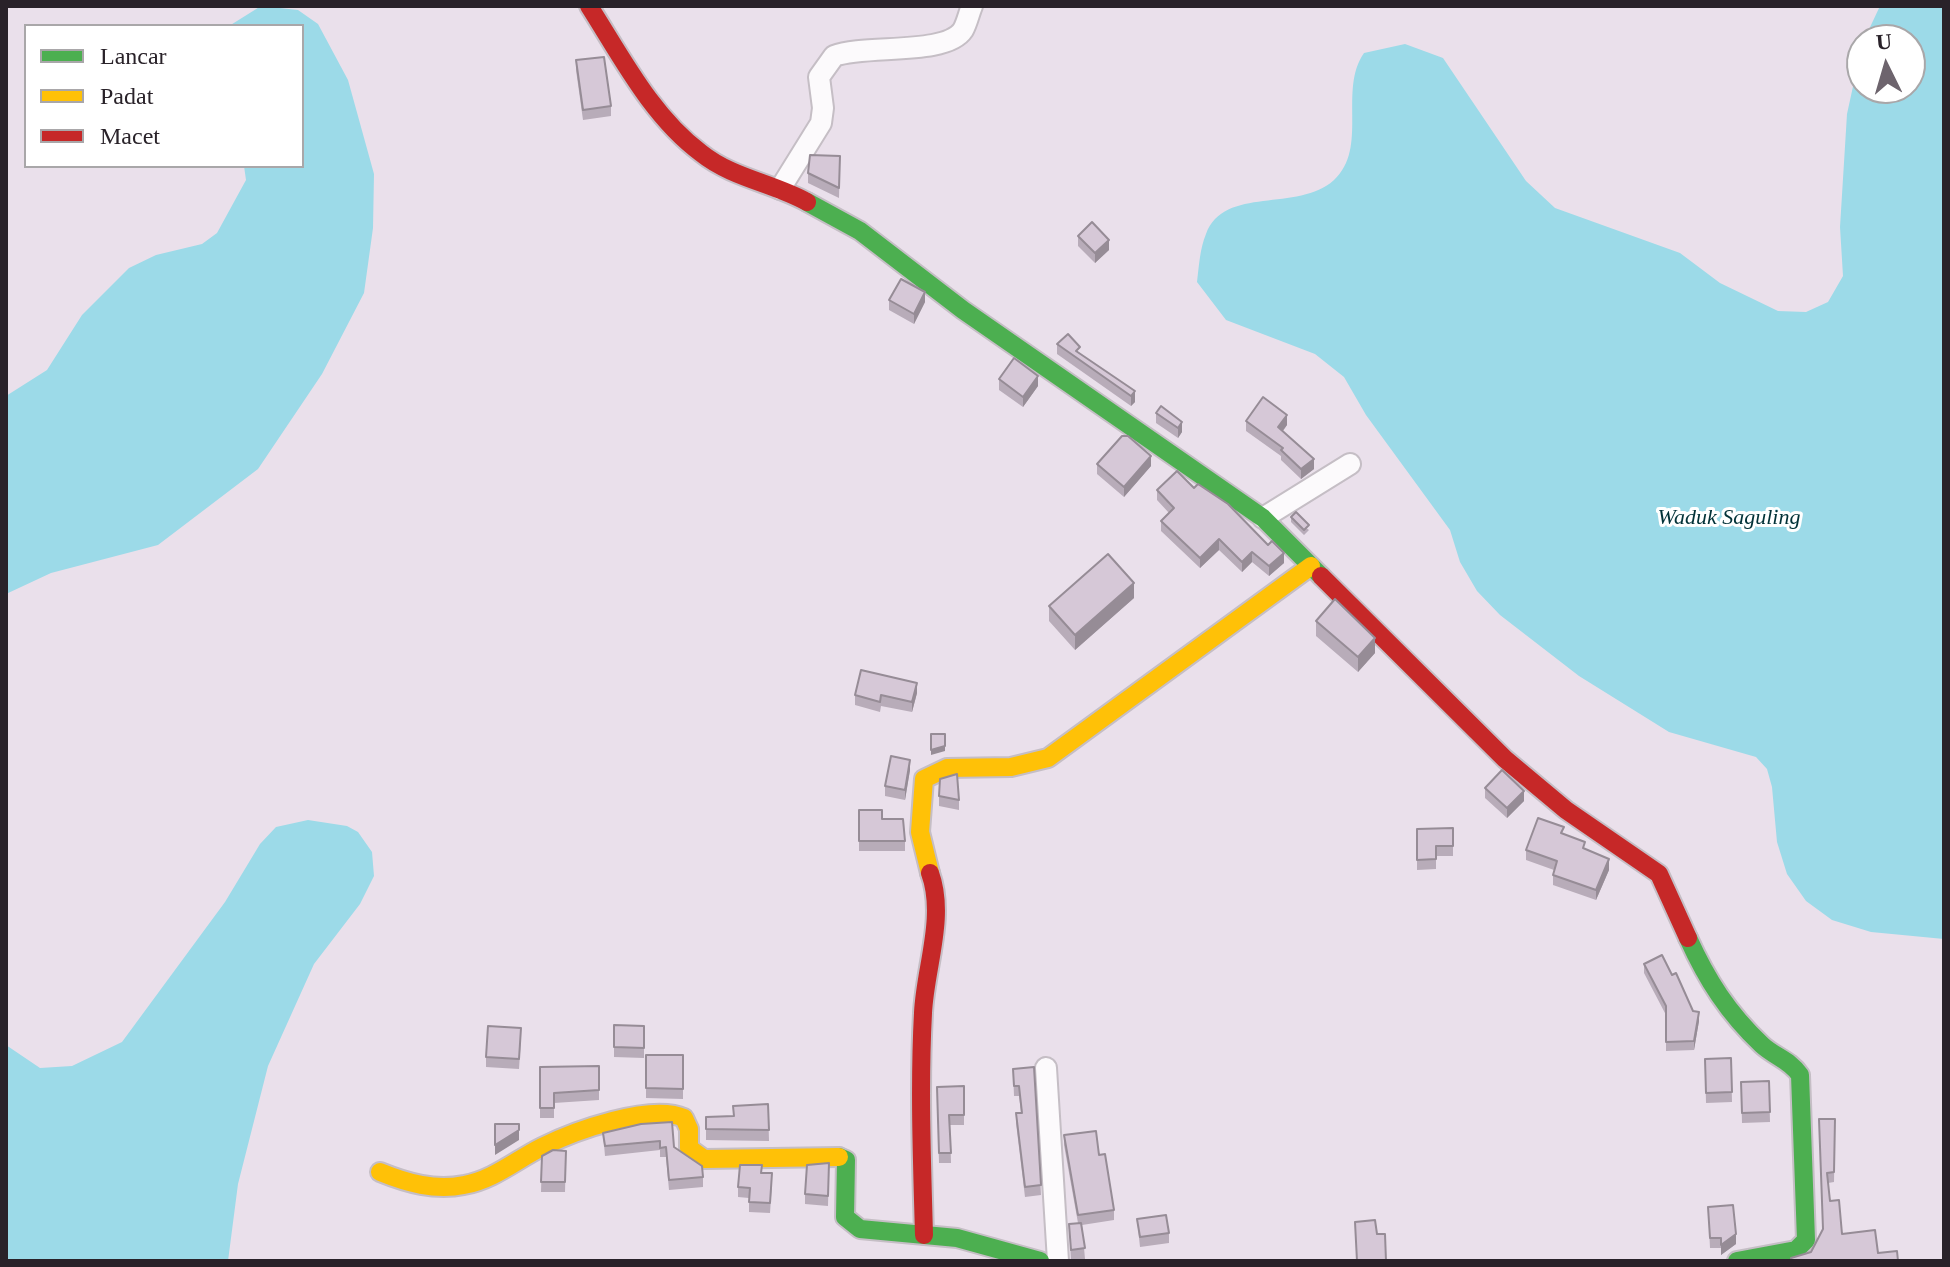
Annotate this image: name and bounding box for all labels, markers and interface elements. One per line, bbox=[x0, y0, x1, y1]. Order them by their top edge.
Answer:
legend bbox=[24, 24, 304, 168]
north arrow bbox=[1846, 24, 1926, 104]
text: U bbox=[1875, 28, 1893, 55]
text: Lancar bbox=[100, 43, 167, 69]
text: Padat bbox=[100, 83, 153, 109]
text: Macet bbox=[100, 123, 160, 149]
water label: Waduk Saguling bbox=[1658, 505, 1800, 531]

